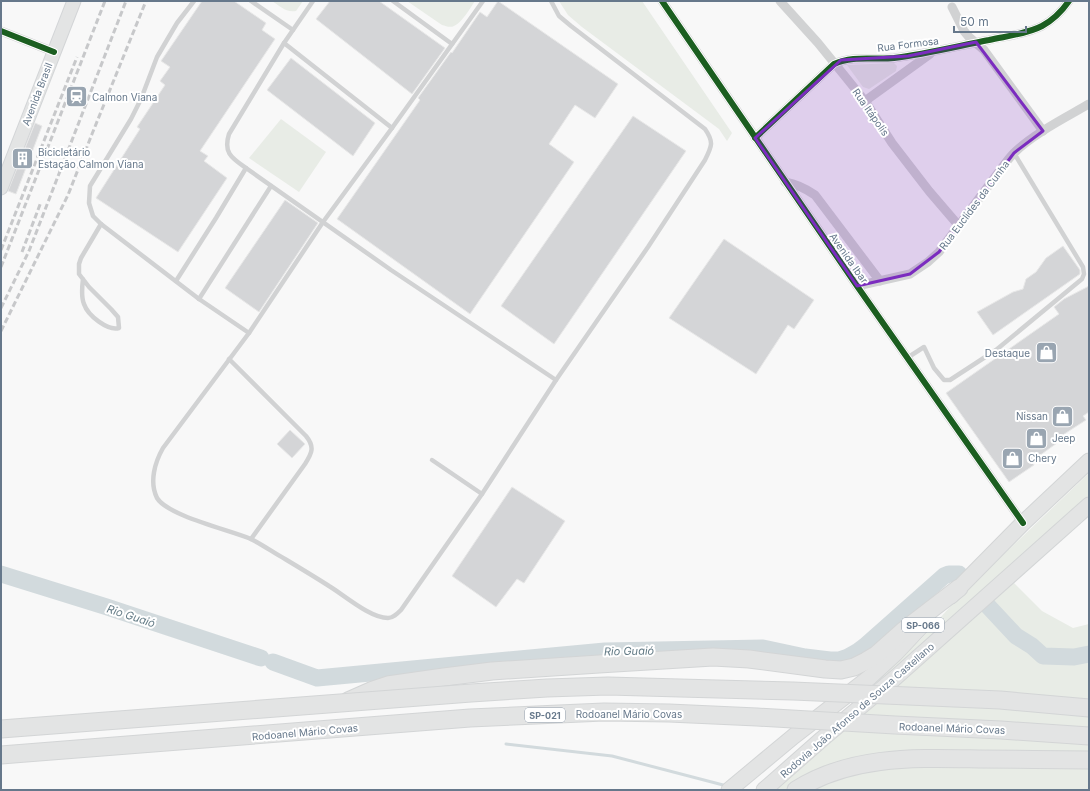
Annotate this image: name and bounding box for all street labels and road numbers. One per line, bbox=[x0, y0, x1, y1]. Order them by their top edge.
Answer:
street label: Rua Formosa bbox=[877, 34, 939, 54]
street label: Avenida Brasil bbox=[19, 61, 55, 127]
street label: Rua Itápolis bbox=[850, 86, 892, 138]
street label: Rua Euclides da Cunha bbox=[937, 158, 1011, 252]
street label: Avenida Ibar bbox=[827, 231, 871, 286]
road number: SP-066 bbox=[902, 618, 944, 632]
street label: Rodovia João Afonso de Souza Castellano bbox=[778, 640, 936, 780]
road number: SP-021 bbox=[525, 708, 565, 722]
street label: Rodoanel Mário Covas bbox=[576, 708, 682, 720]
street label: Rodoanel Mário Covas bbox=[899, 720, 1005, 736]
street label: Rodoanel Mário Covas bbox=[251, 721, 359, 743]

